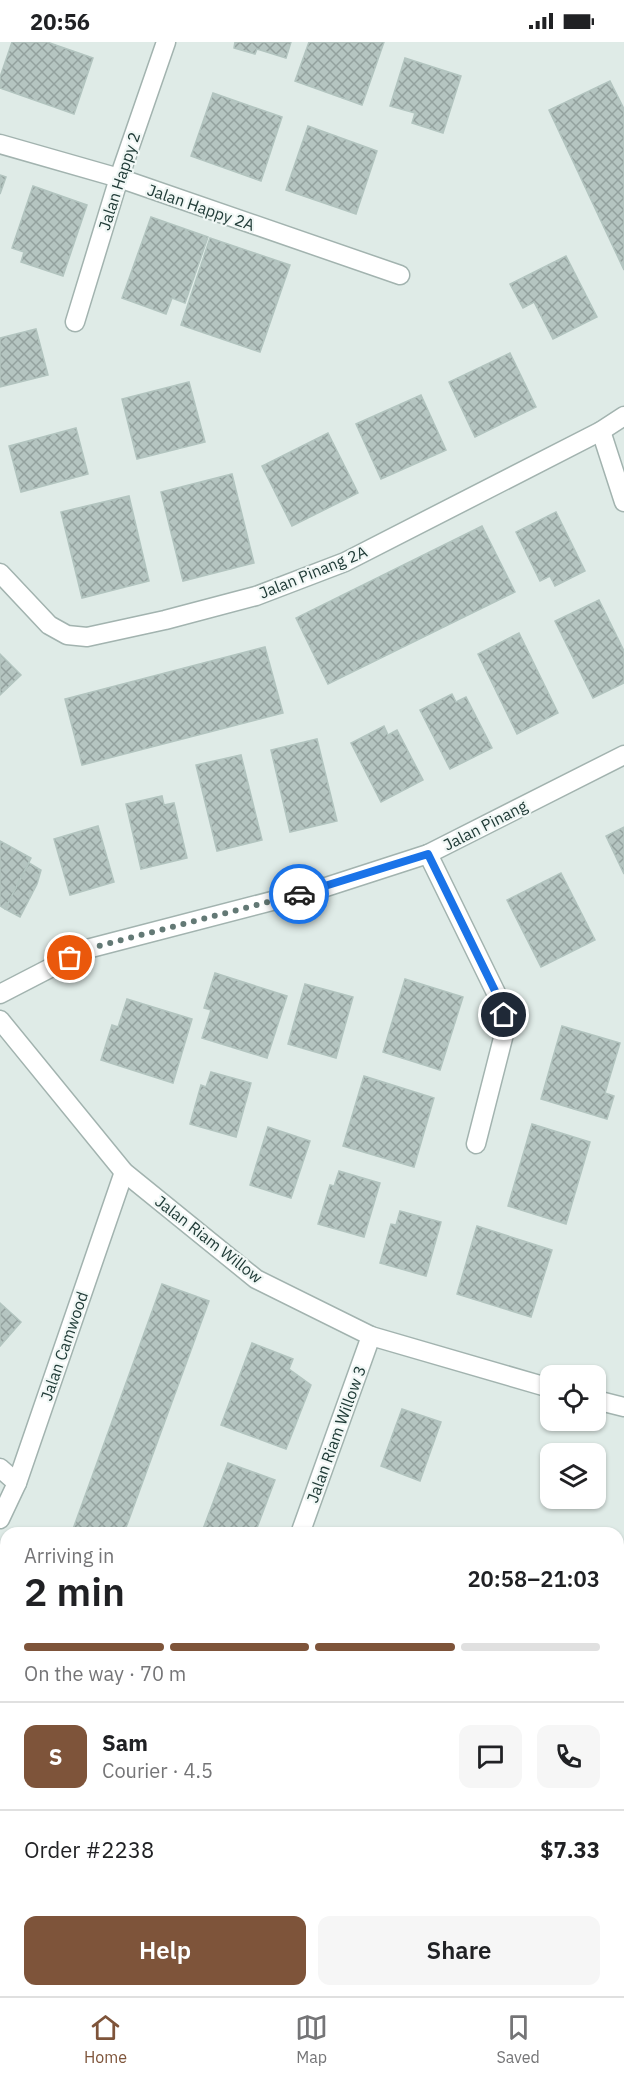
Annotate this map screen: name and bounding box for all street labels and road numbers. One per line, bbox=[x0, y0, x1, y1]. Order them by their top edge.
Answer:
street label: Jalan Happy 2 bbox=[94, 129, 144, 233]
street label: Jalan Happy 2A bbox=[145, 179, 257, 235]
street label: Jalan Pinang 2A bbox=[256, 541, 370, 603]
street label: Jalan Pinang bbox=[440, 795, 531, 855]
street label: Jalan Riam Willow bbox=[151, 1191, 267, 1287]
street label: Jalan Camwood bbox=[36, 1289, 92, 1403]
street label: Jalan Riam Willow 3 bbox=[302, 1363, 370, 1505]

